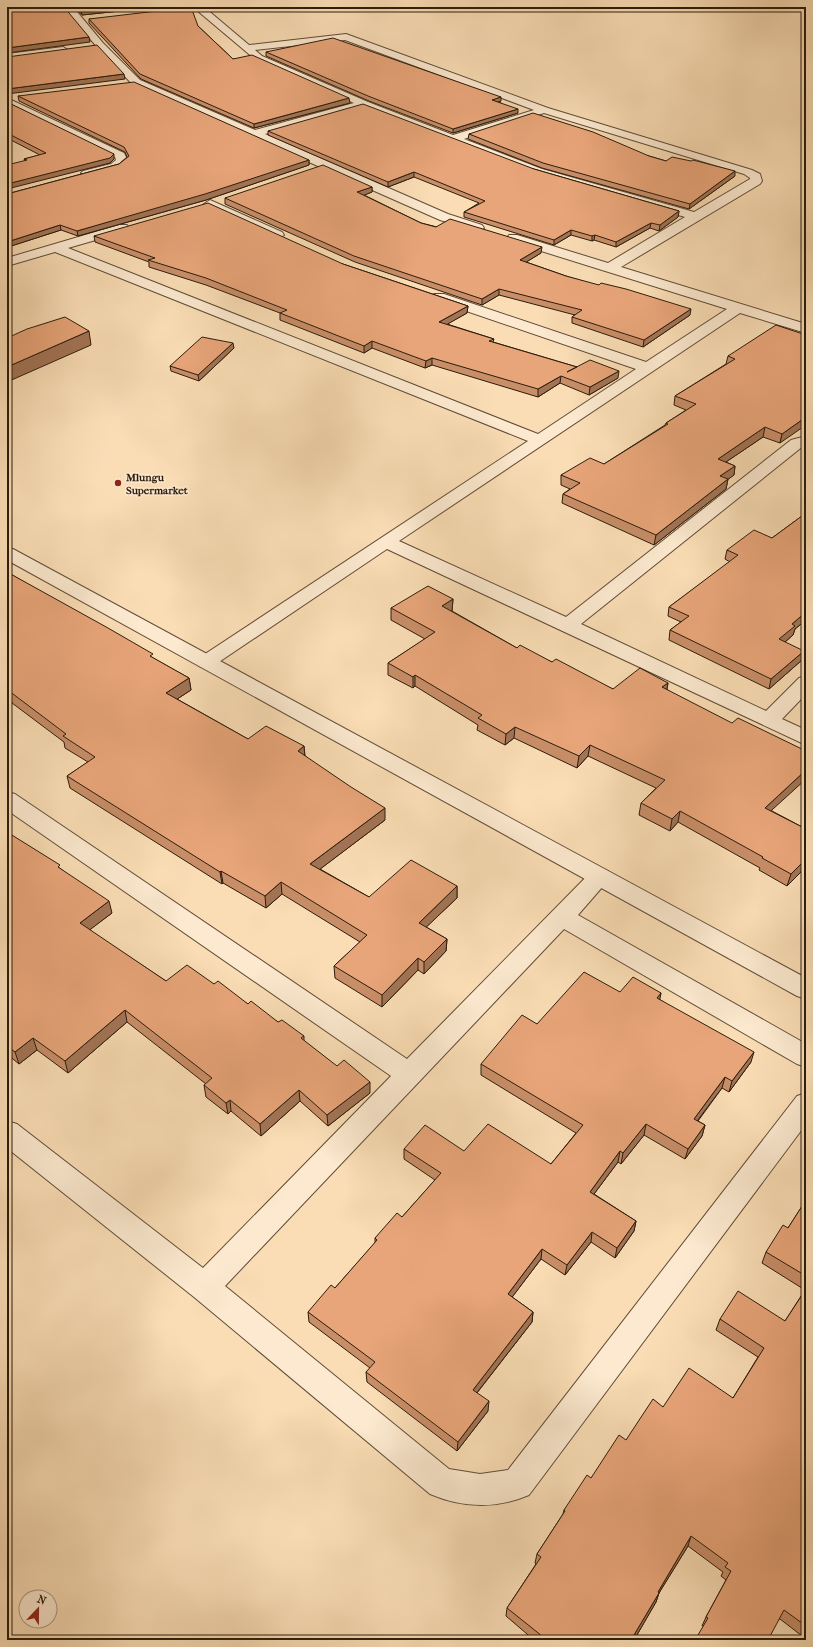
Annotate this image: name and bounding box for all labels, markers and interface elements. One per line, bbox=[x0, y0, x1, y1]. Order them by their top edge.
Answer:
place label: Mlungu Supermarket bbox=[125, 471, 189, 497]
marker: Mlungu Supermarket bbox=[113, 478, 123, 488]
north arrow bbox=[18, 1589, 58, 1629]
text: N bbox=[35, 1593, 48, 1608]

